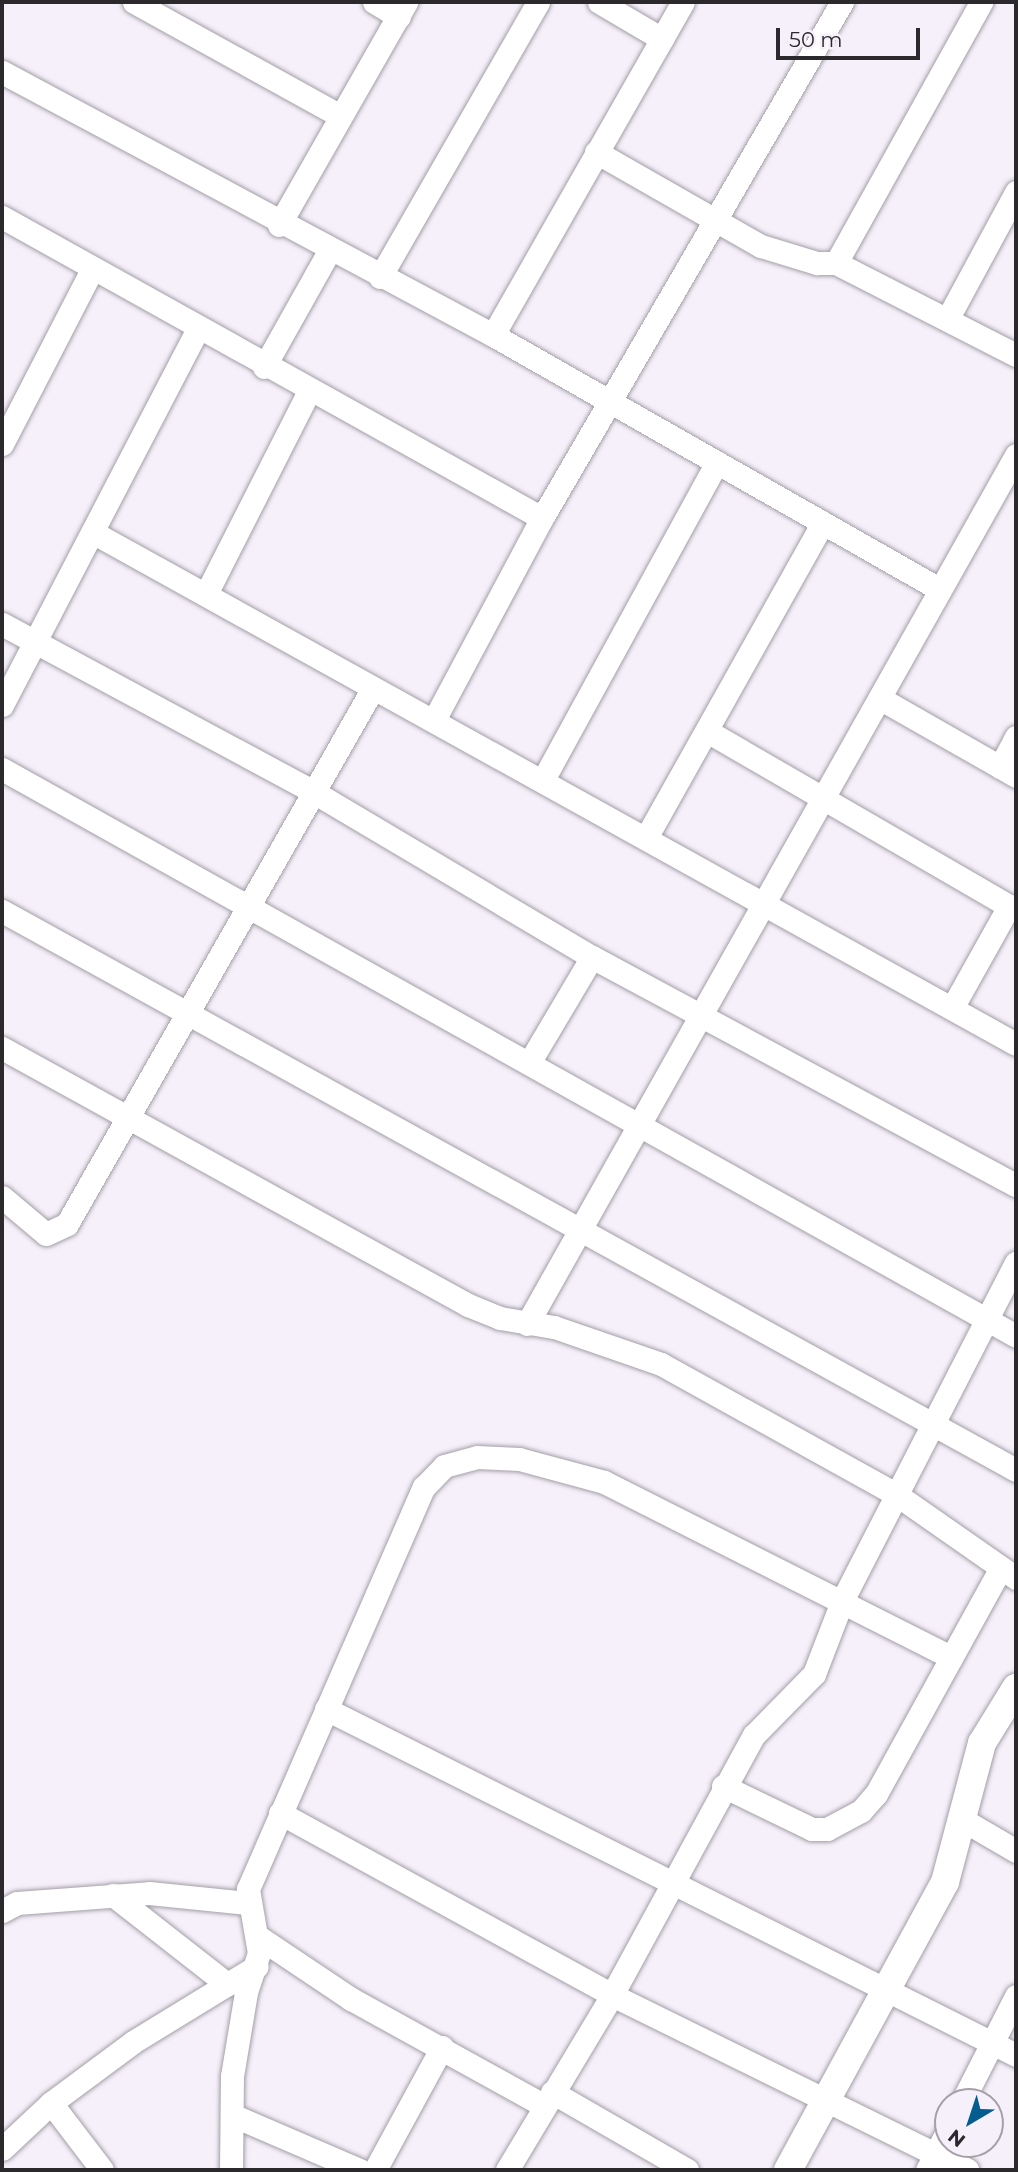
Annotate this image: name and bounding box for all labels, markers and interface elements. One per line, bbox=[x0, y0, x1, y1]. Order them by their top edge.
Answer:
scale bar bbox=[780, 14, 923, 58]
text: 50 m bbox=[789, 27, 843, 52]
north arrow bbox=[934, 2088, 1004, 2158]
text: N bbox=[944, 2124, 970, 2152]

